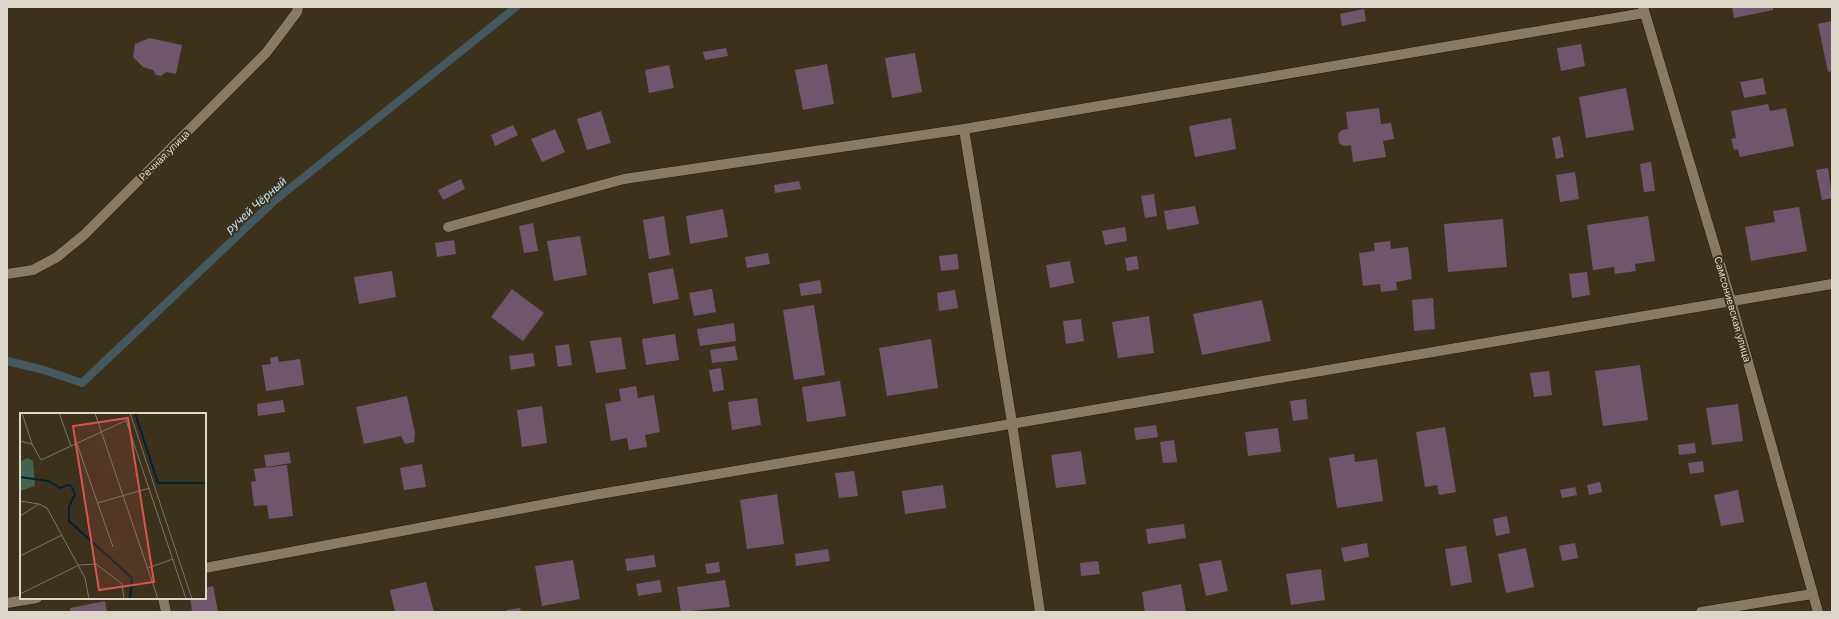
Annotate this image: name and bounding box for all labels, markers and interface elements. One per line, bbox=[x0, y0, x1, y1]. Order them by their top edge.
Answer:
street label: Речная улица bbox=[136, 127, 192, 183]
water label: ручей Чёрный bbox=[222, 174, 290, 237]
street label: Самсониевская улица bbox=[1712, 255, 1754, 363]
inset map bbox=[20, 413, 206, 599]

